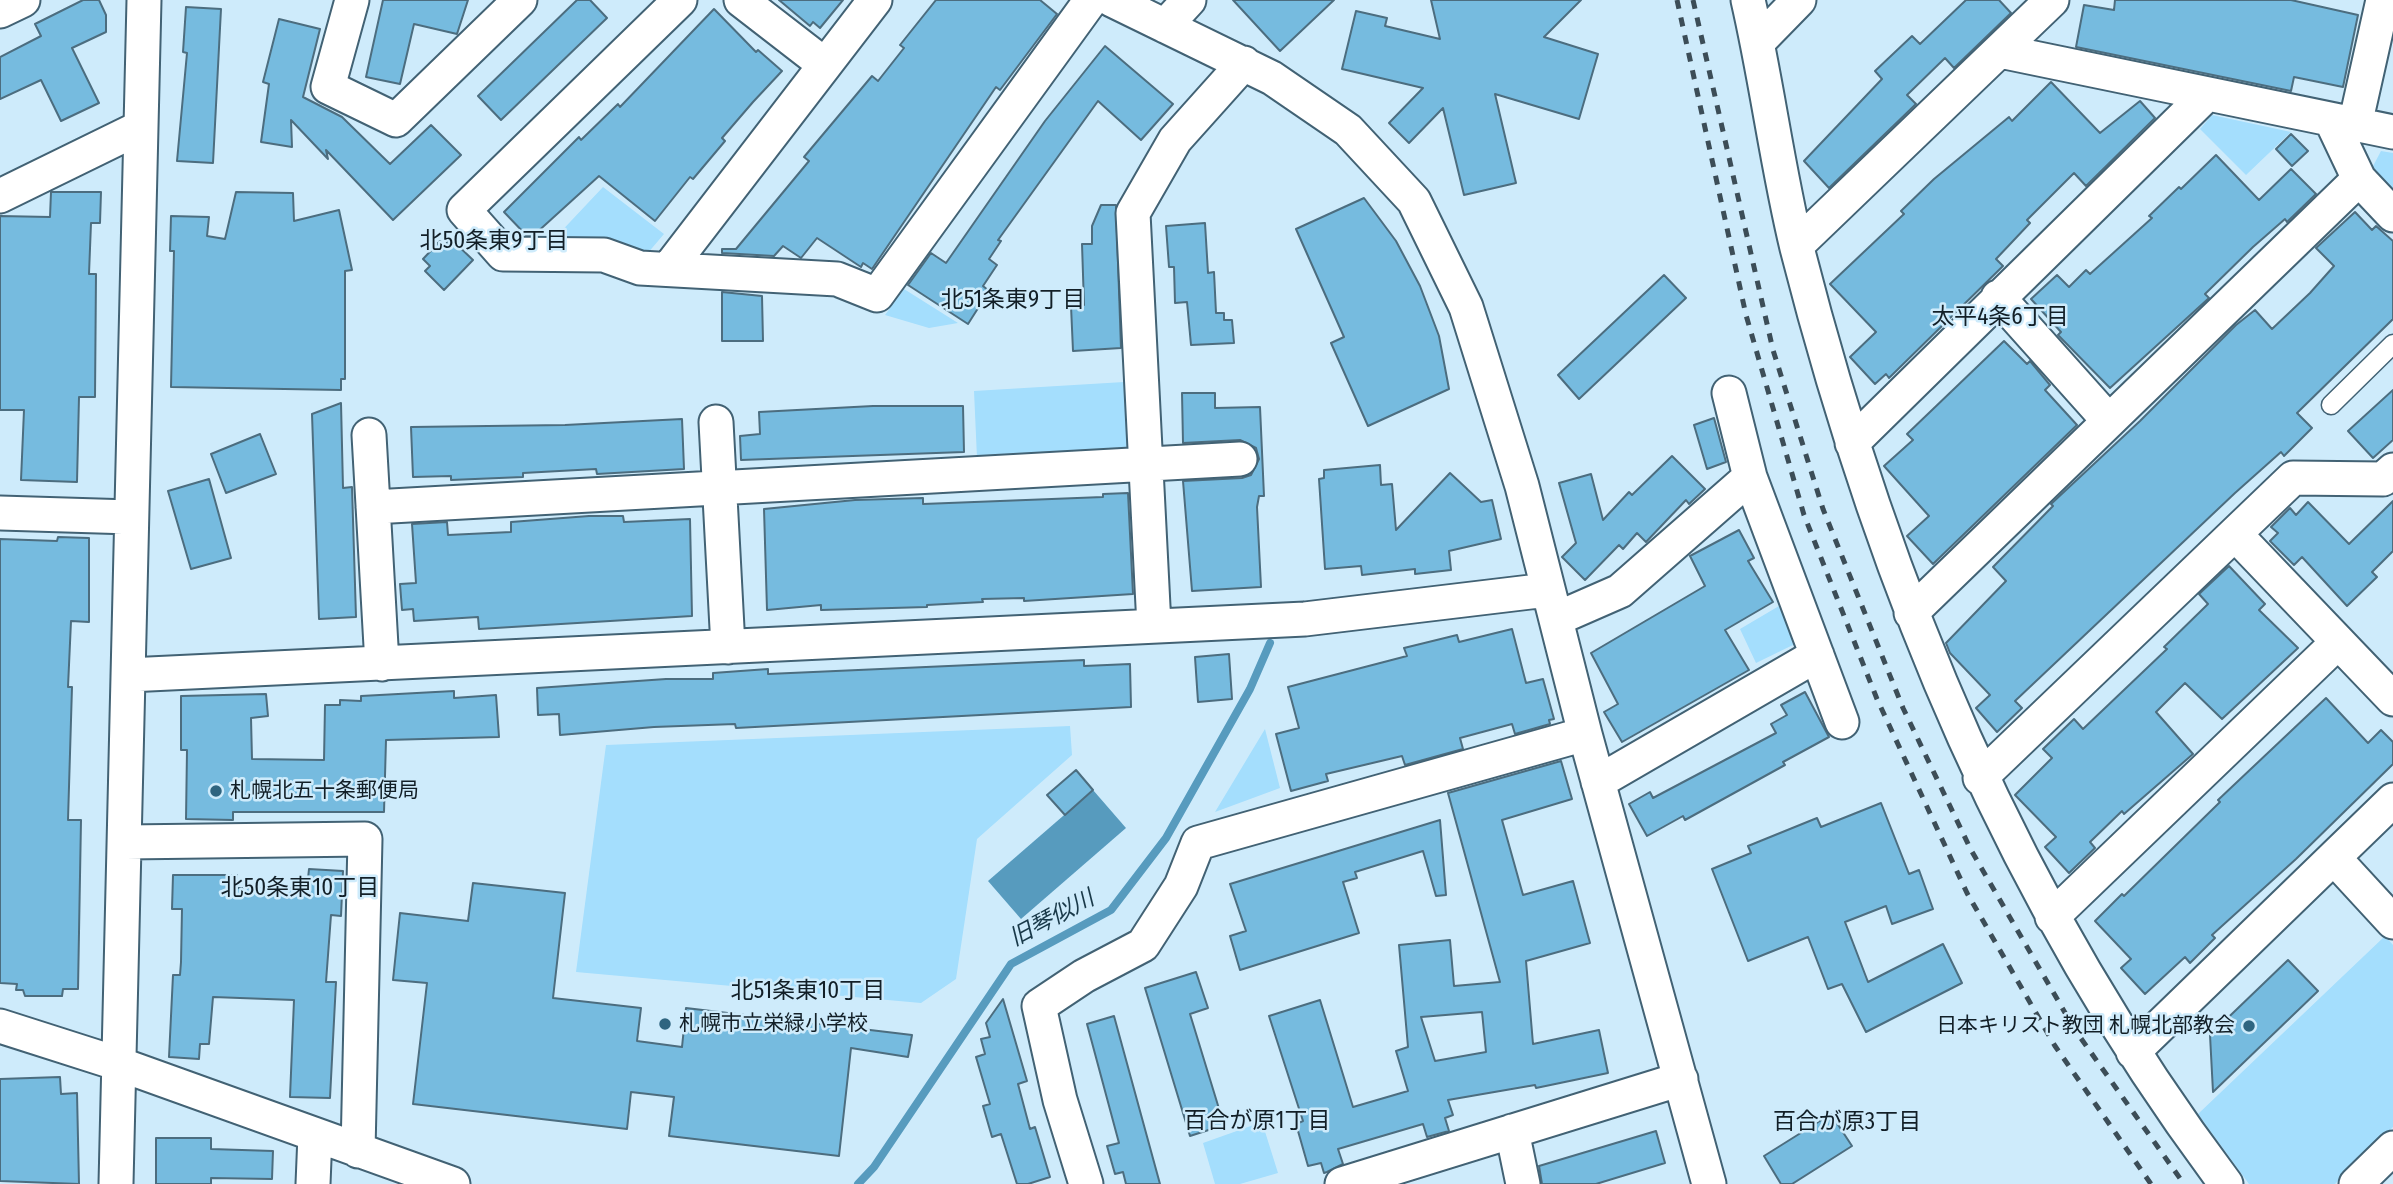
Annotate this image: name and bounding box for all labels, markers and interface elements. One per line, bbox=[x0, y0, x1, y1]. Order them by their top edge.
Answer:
district label: 北50条東9丁目 bbox=[420, 228, 568, 256]
district label: 北51条東9丁目 bbox=[941, 287, 1085, 315]
district label: 太平4条6丁目 bbox=[1931, 304, 2069, 332]
place label: 札幌北五十条郵便局 bbox=[230, 778, 419, 804]
marker: 札幌北五十条郵便局 bbox=[208, 783, 224, 799]
district label: 北50条東10丁目 bbox=[221, 875, 379, 903]
water label: 旧琴似川 bbox=[1005, 885, 1099, 953]
district label: 北51条東10丁目 bbox=[731, 978, 885, 1006]
place label: 札幌市立栄緑小学校 bbox=[679, 1011, 868, 1037]
place label: 日本キリスト教団 札幌北部教会 bbox=[1936, 1013, 2235, 1039]
marker: 札幌市立栄緑小学校 bbox=[657, 1016, 673, 1032]
marker: 日本キリスト教団 札幌北部教会 bbox=[2241, 1018, 2257, 1034]
district label: 百合が原1丁目 bbox=[1184, 1108, 1330, 1136]
district label: 百合が原3丁目 bbox=[1773, 1109, 1921, 1137]

